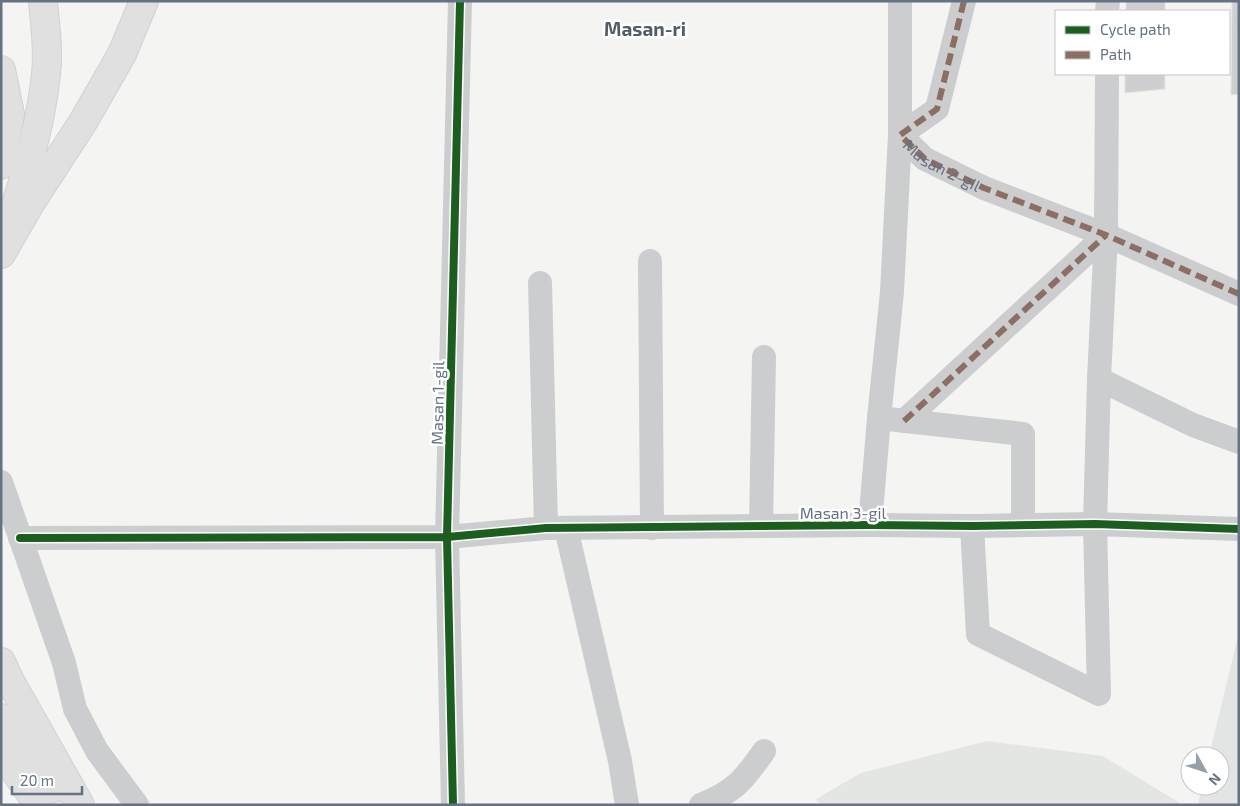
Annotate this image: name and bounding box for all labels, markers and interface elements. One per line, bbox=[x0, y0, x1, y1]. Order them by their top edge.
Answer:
legend bbox=[1055, 10, 1230, 75]
district label: Masan-ri bbox=[604, 17, 686, 40]
text: Cycle path bbox=[1100, 20, 1171, 38]
text: Path bbox=[1100, 45, 1131, 63]
street label: Masan 2-gil bbox=[900, 135, 984, 195]
street label: Masan 1-gil bbox=[427, 361, 447, 445]
street label: Masan 3-gil bbox=[800, 503, 886, 522]
north arrow bbox=[1180, 746, 1230, 796]
scale bar bbox=[12, 764, 82, 796]
text: N bbox=[1206, 770, 1225, 789]
text: 20 m bbox=[20, 771, 54, 789]

